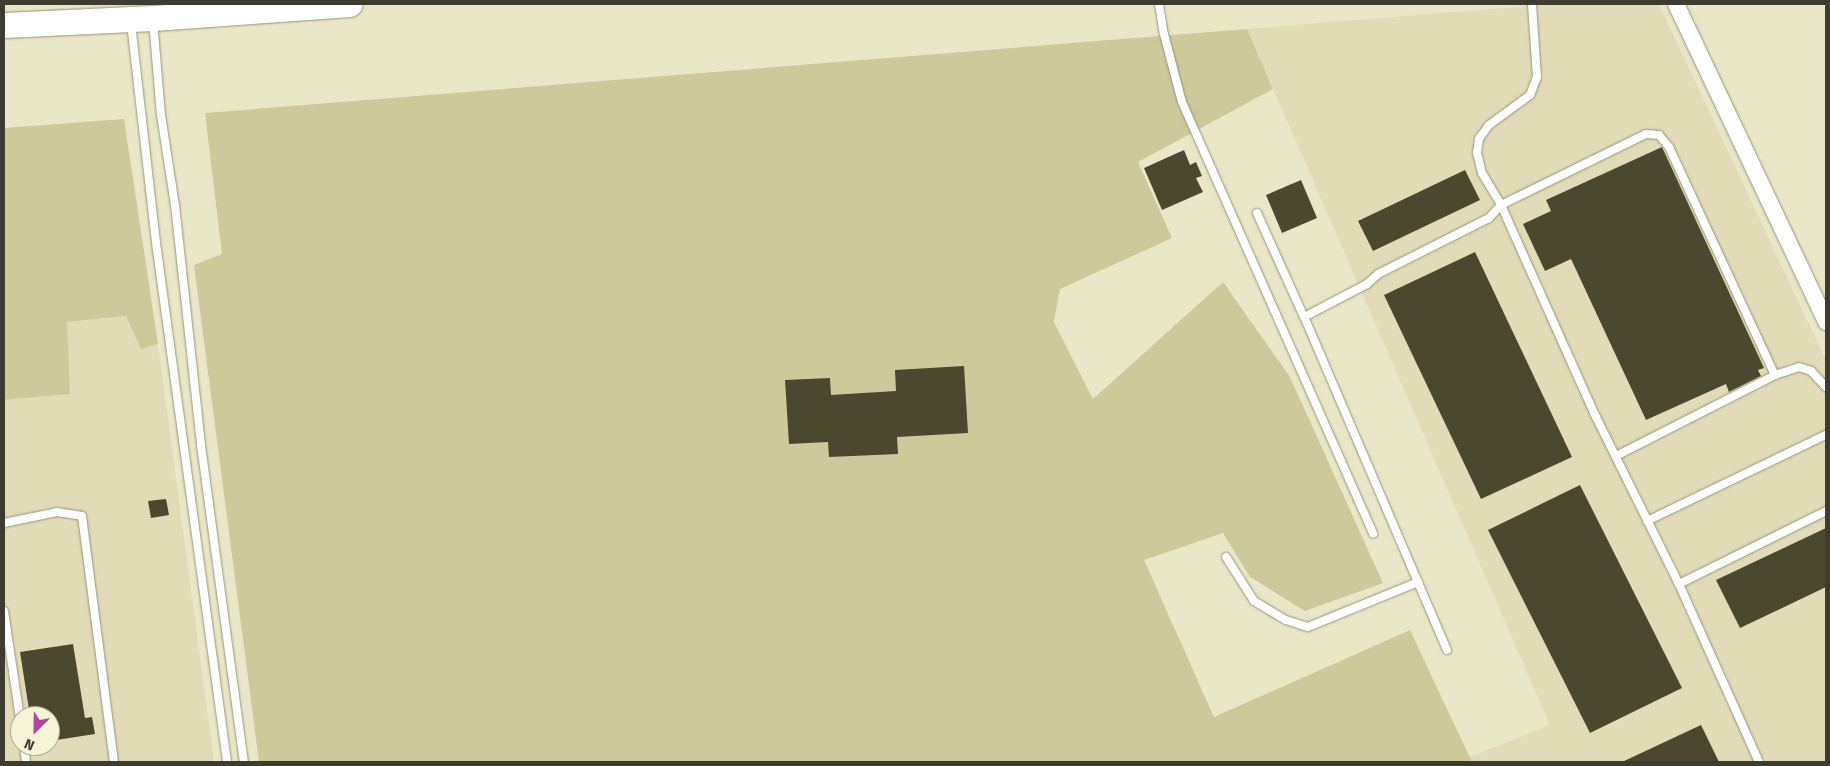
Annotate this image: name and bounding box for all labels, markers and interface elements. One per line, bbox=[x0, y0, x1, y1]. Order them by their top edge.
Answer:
north arrow bbox=[10, 706, 60, 756]
text: N bbox=[22, 735, 37, 754]

